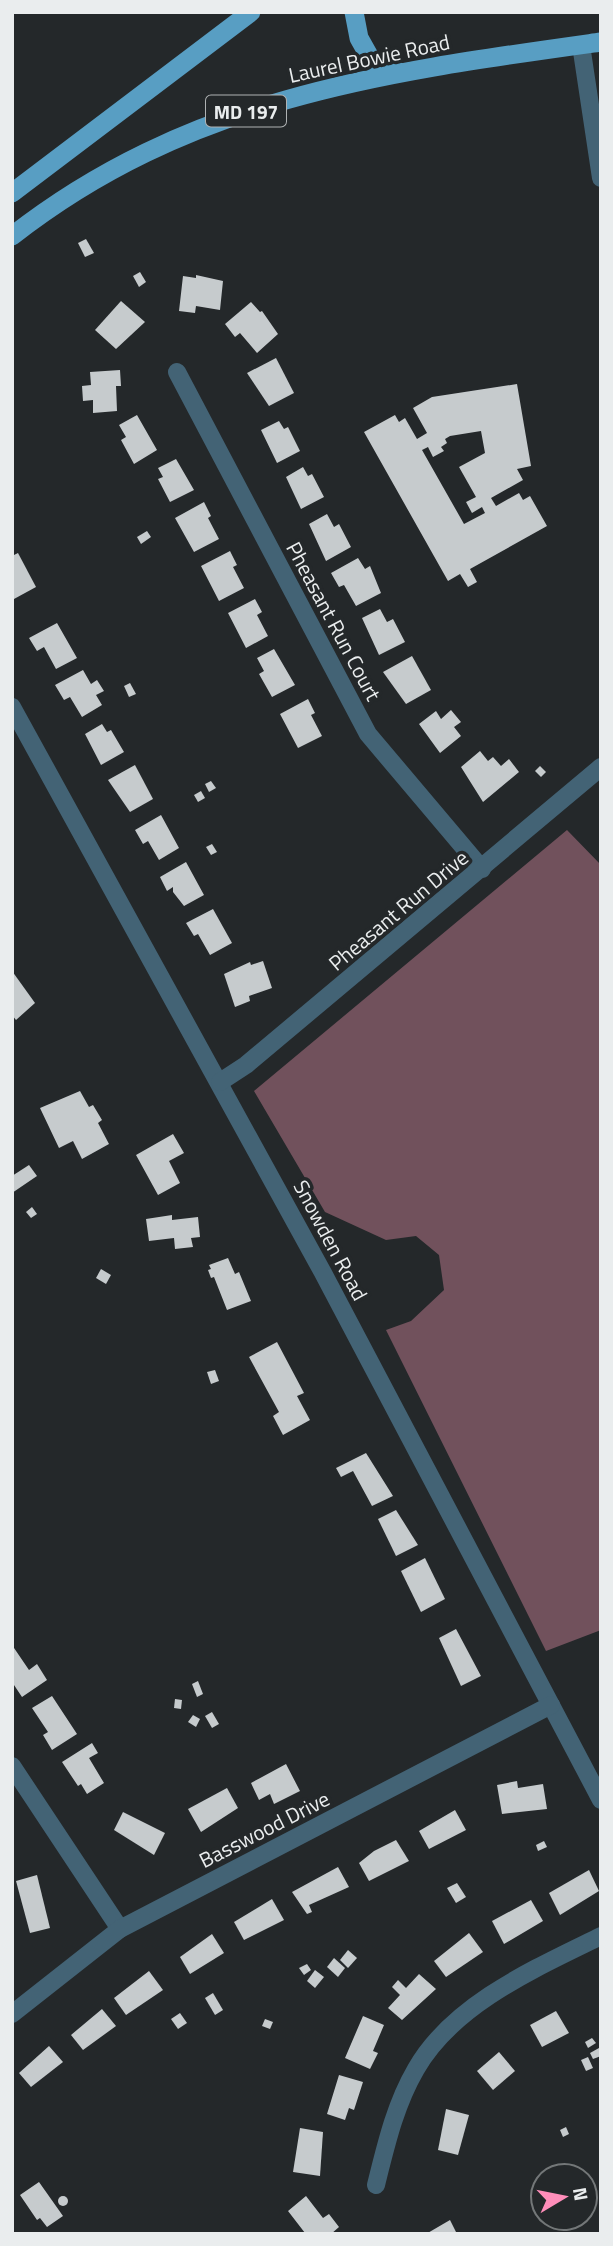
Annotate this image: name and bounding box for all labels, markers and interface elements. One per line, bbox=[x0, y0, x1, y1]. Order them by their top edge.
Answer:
street label: Laurel Bowie Road bbox=[285, 25, 453, 91]
road number: MD 197 bbox=[206, 96, 286, 127]
street label: Pheasant Run Court bbox=[278, 536, 390, 707]
street label: Pheasant Run Drive bbox=[321, 842, 475, 978]
street label: Snowden Road bbox=[286, 1174, 376, 1306]
street label: Basswood Drive bbox=[193, 1782, 335, 1876]
north arrow bbox=[529, 2162, 599, 2232]
text: N bbox=[566, 2185, 597, 2203]

